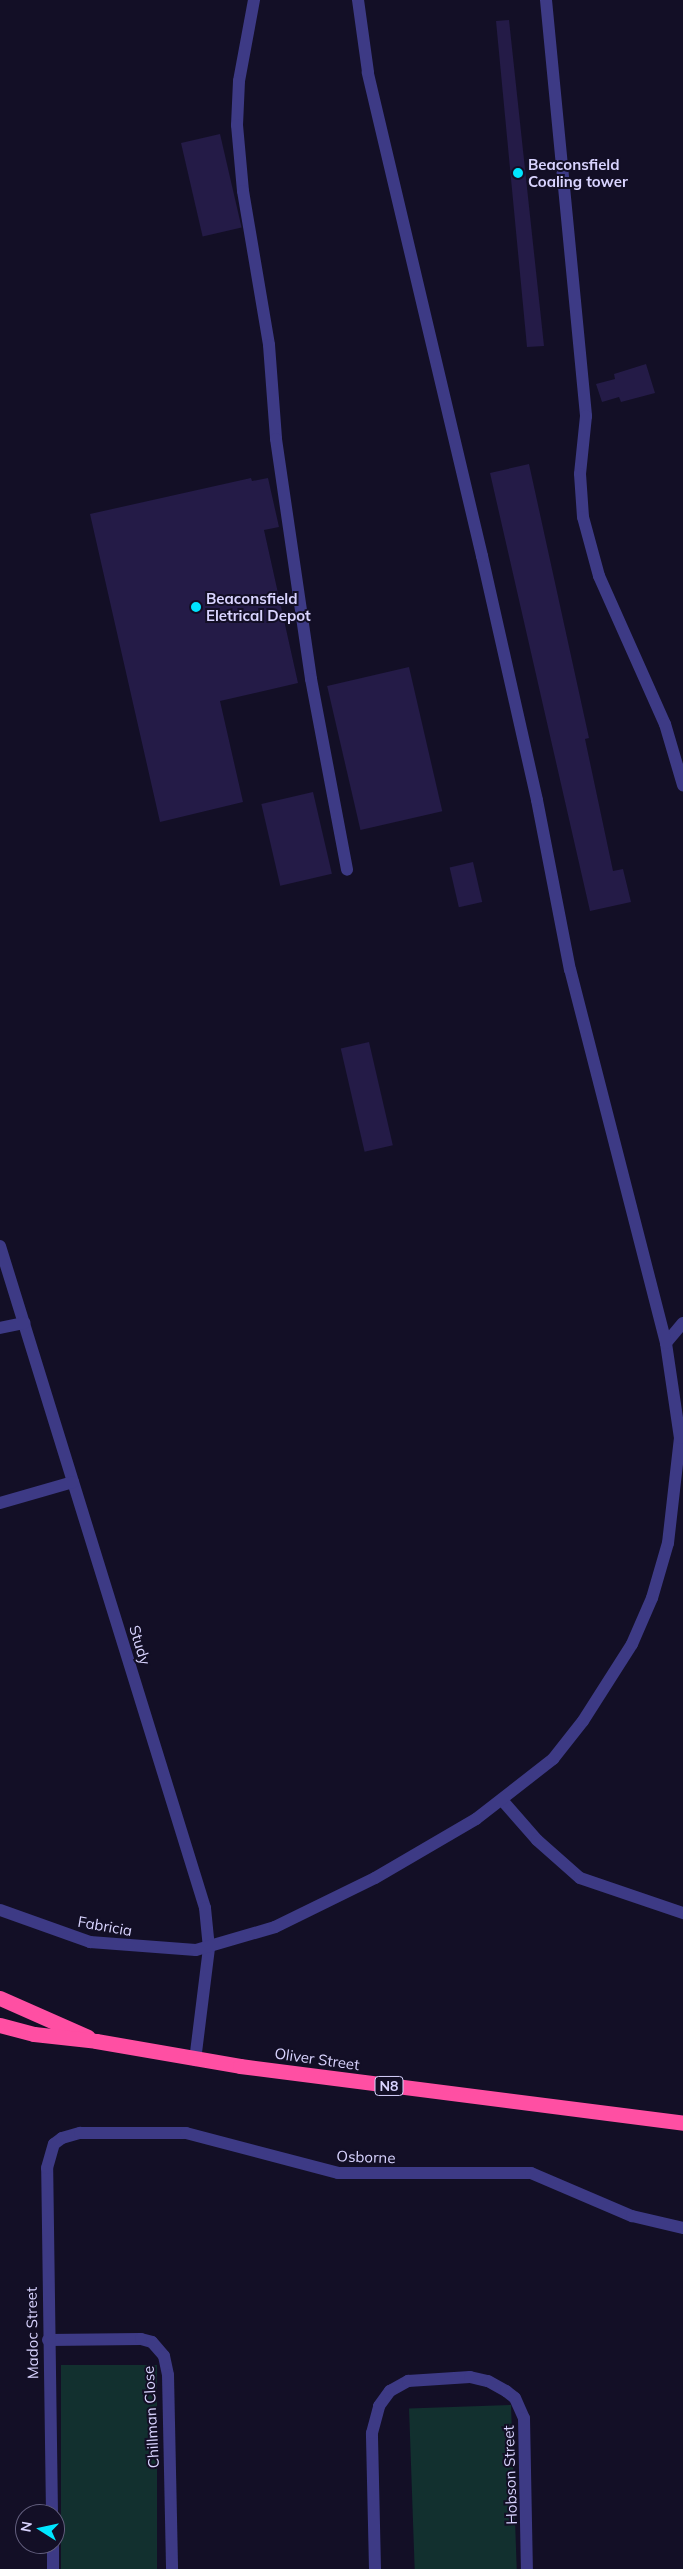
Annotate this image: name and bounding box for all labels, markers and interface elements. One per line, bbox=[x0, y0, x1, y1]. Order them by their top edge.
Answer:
place label: Beaconsfield Coaling tower bbox=[528, 155, 628, 190]
marker: Beaconsfield Coaling tower bbox=[512, 167, 524, 179]
place label: Beaconsfield Eletrical Depot bbox=[206, 589, 311, 624]
marker: Beaconsfield Eletrical Depot bbox=[190, 601, 202, 613]
street label: Study bbox=[126, 1623, 154, 1667]
street label: Fabricia bbox=[76, 1912, 134, 1940]
street label: Oliver Street bbox=[273, 2044, 361, 2074]
road number: N8 bbox=[374, 2074, 404, 2098]
street label: Osborne bbox=[336, 2147, 396, 2167]
street label: Madoc Street bbox=[22, 2287, 42, 2379]
street label: Chillman Close bbox=[139, 2365, 163, 2469]
street label: Hobson Street bbox=[499, 2425, 521, 2525]
north arrow bbox=[15, 2504, 65, 2554]
text: N bbox=[16, 2520, 36, 2533]

